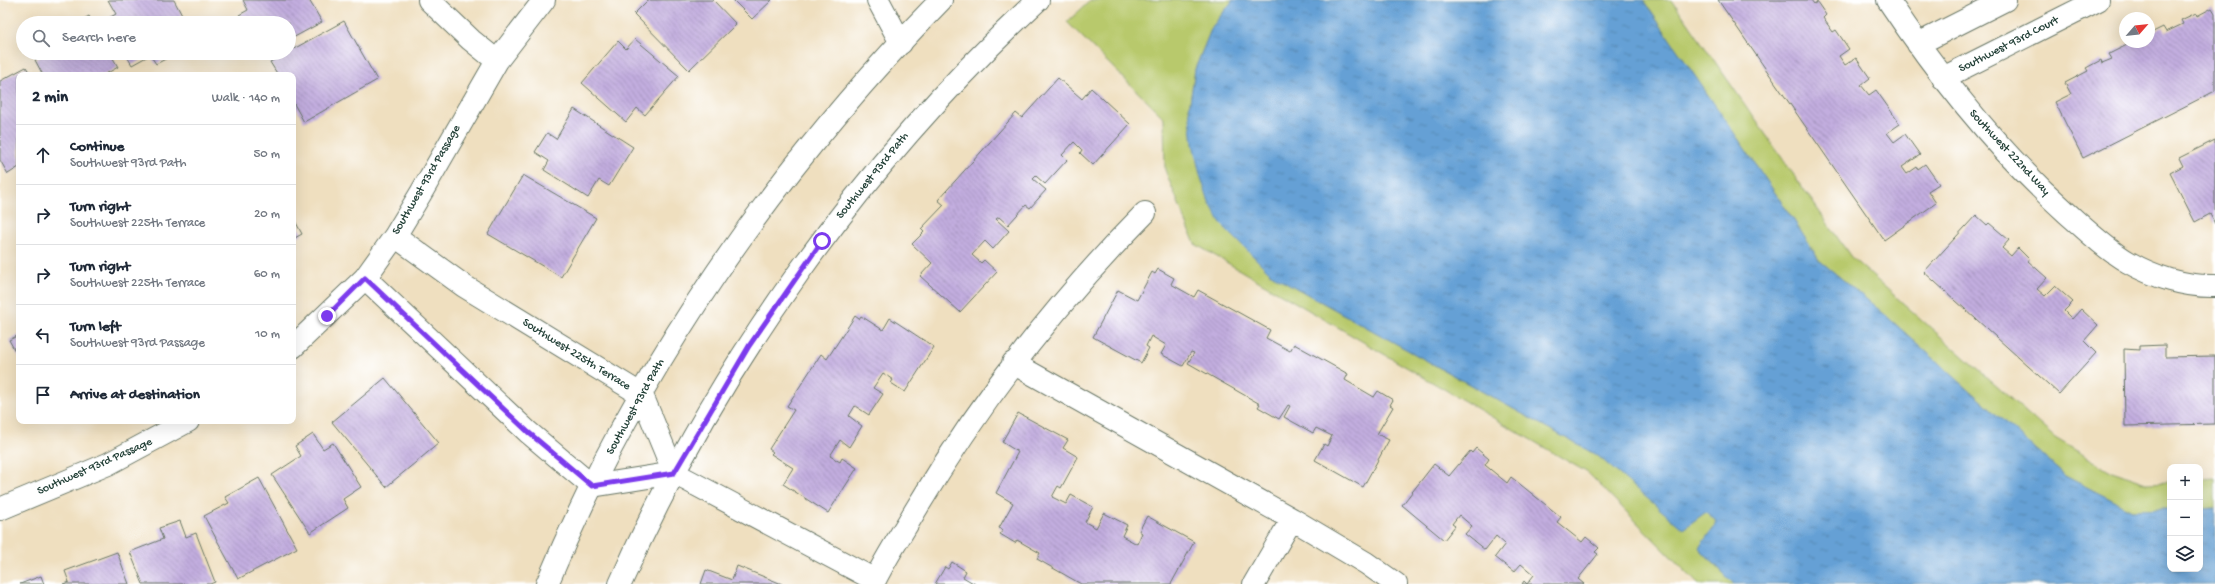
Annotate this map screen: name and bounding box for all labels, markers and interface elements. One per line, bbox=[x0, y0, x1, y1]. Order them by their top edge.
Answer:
north arrow bbox=[2119, 12, 2155, 48]
street label: Southwest 93rd Court bbox=[1957, 13, 2062, 76]
search box bbox=[16, 16, 296, 60]
icon: search bbox=[30, 27, 52, 49]
text: Search here bbox=[62, 29, 136, 47]
text: 2 min bbox=[32, 88, 68, 108]
text: Walk · 140 m bbox=[212, 91, 280, 106]
street label: Southwest 222nd Way bbox=[1966, 107, 2053, 199]
street label: Southwest 93rd Passage bbox=[390, 122, 465, 237]
street label: Southwest 93rd Path bbox=[834, 129, 913, 222]
text: Continue bbox=[70, 138, 124, 156]
icon: ahead bbox=[32, 144, 54, 166]
text: 50 m bbox=[253, 147, 280, 162]
text: Southwest 93rd Path bbox=[70, 156, 186, 171]
text: Turn right bbox=[70, 198, 130, 216]
icon: right bbox=[32, 204, 54, 226]
text: 20 m bbox=[254, 207, 280, 222]
text: Southwest 225th Terrace bbox=[70, 216, 205, 231]
route start bbox=[813, 232, 831, 250]
text: Turn right bbox=[70, 258, 130, 276]
icon: right bbox=[32, 264, 54, 286]
text: 60 m bbox=[254, 267, 280, 282]
text: Southwest 225th Terrace bbox=[70, 276, 205, 291]
route end bbox=[318, 307, 336, 325]
street label: Southwest 225th Terrace bbox=[519, 316, 633, 394]
text: Turn left bbox=[70, 318, 121, 336]
icon: left bbox=[32, 324, 54, 346]
text: 10 m bbox=[255, 327, 280, 342]
text: Southwest 93rd Passage bbox=[70, 336, 205, 351]
street label: Southwest 93rd Path bbox=[604, 356, 668, 457]
icon: arrive bbox=[32, 384, 54, 406]
text: Arrive at destination bbox=[70, 386, 200, 404]
street label: Southwest 93rd Passage bbox=[35, 435, 155, 499]
map controls bbox=[2167, 464, 2203, 572]
button: + bbox=[2167, 464, 2203, 500]
button: − bbox=[2167, 500, 2203, 536]
button: layers bbox=[2167, 536, 2203, 572]

